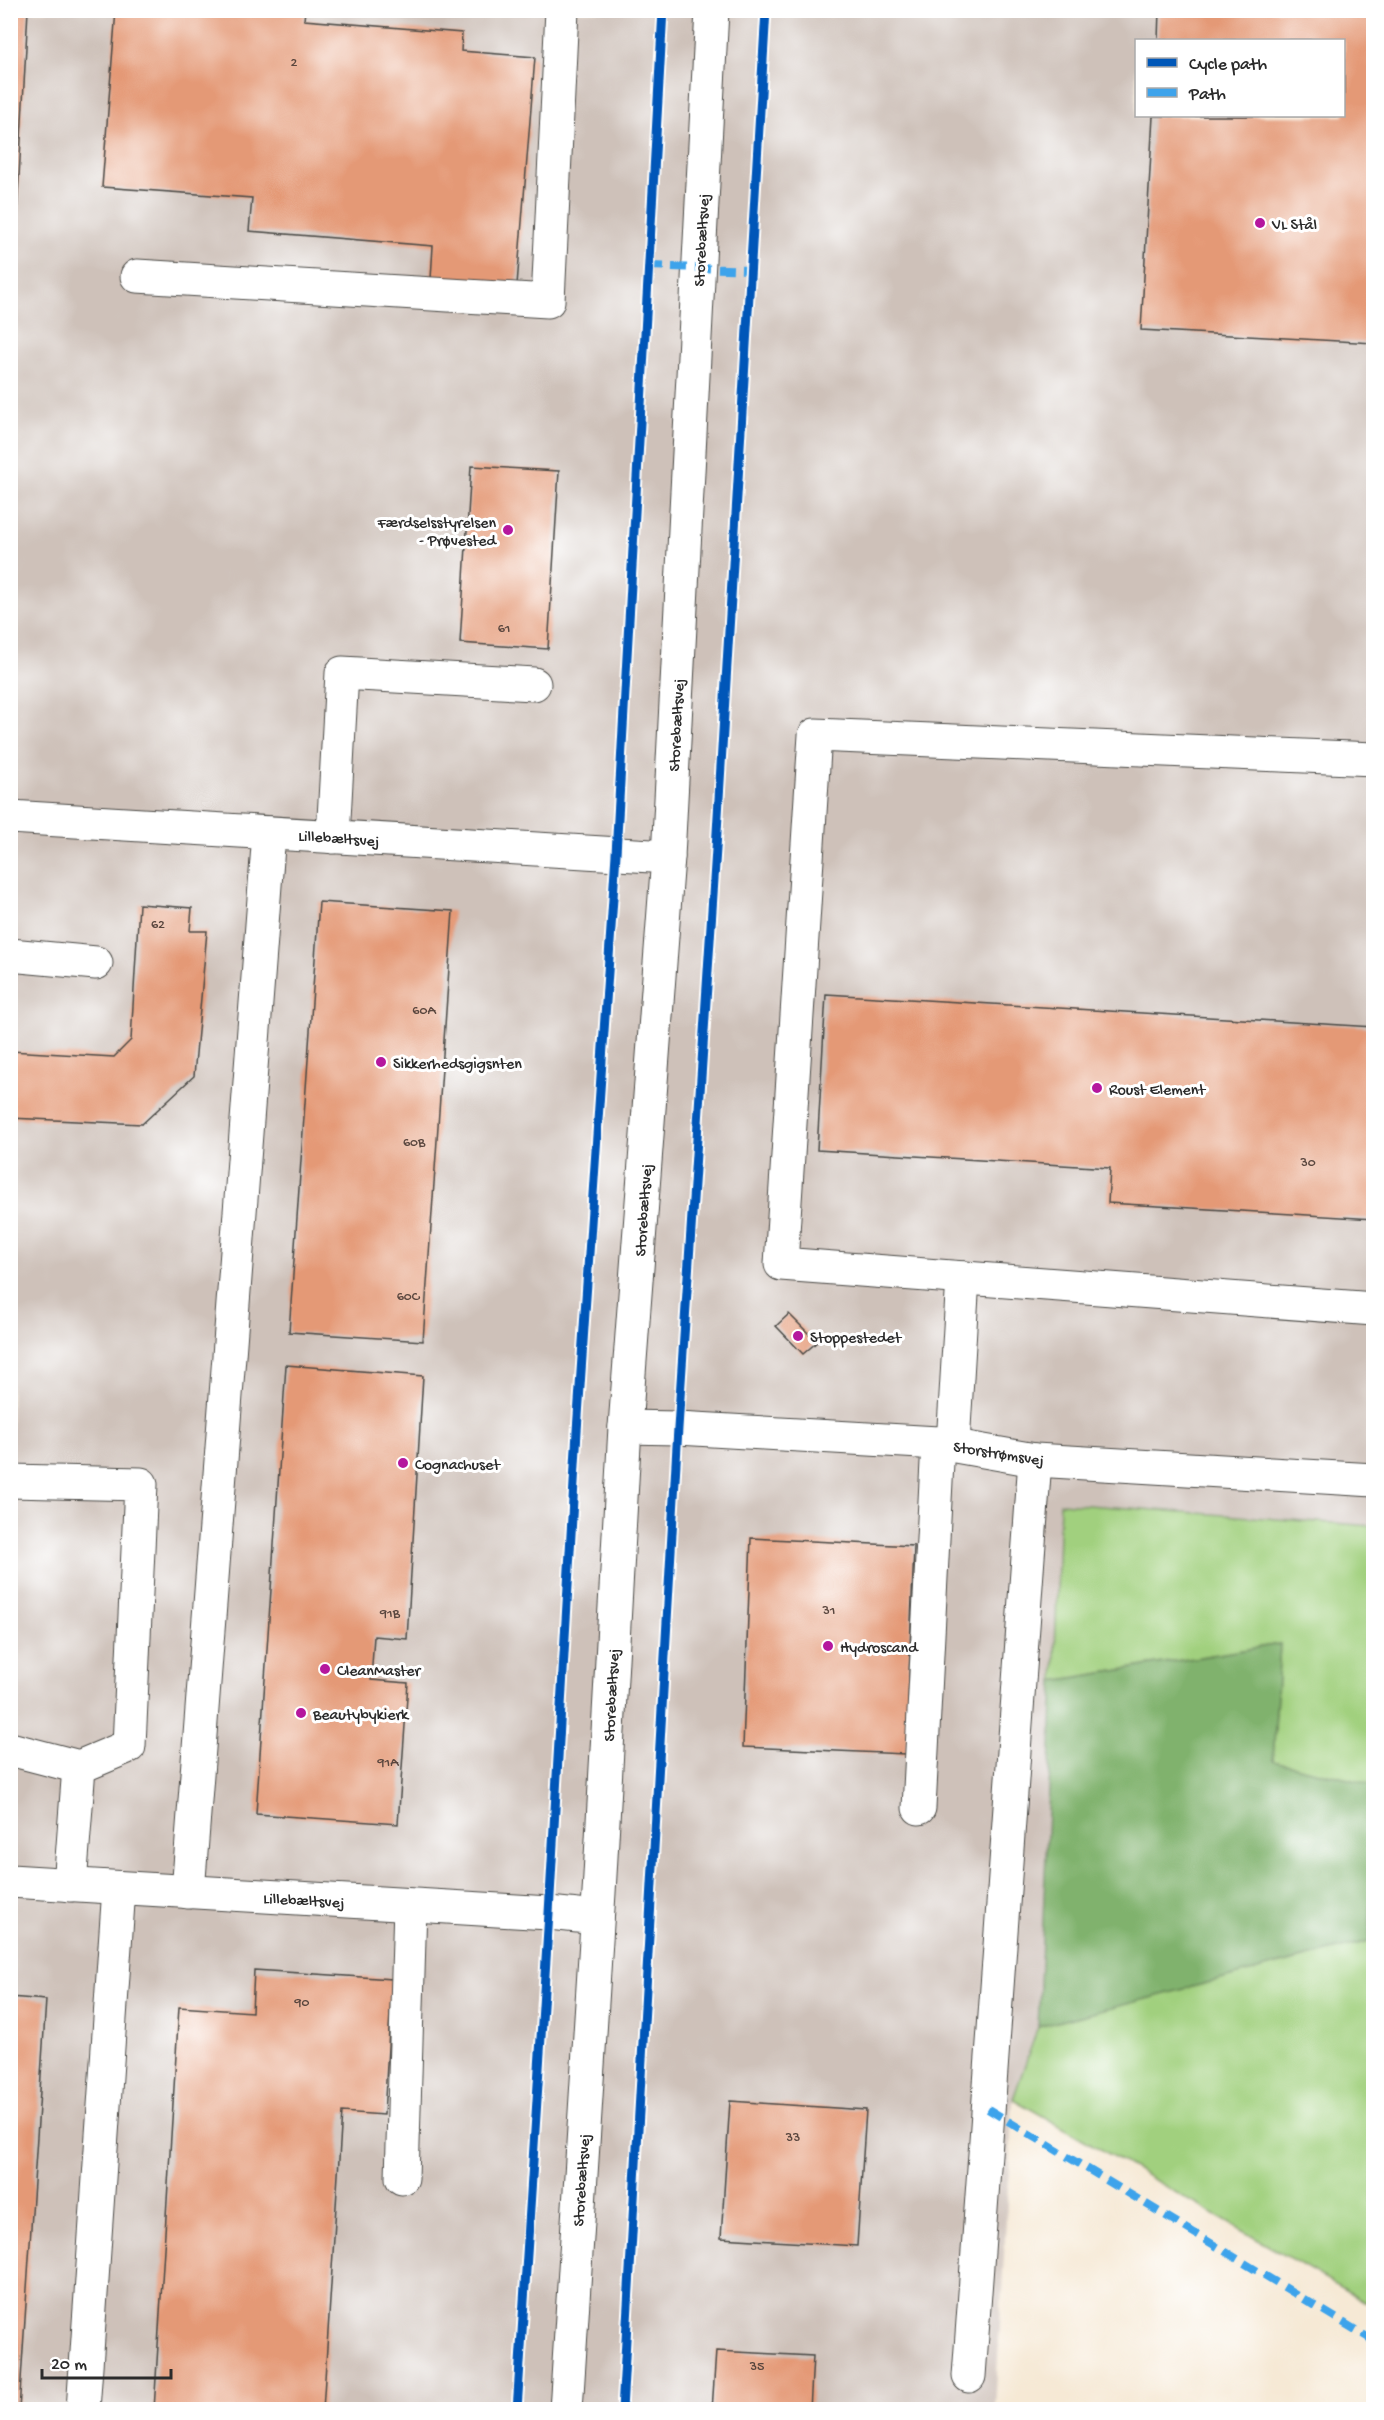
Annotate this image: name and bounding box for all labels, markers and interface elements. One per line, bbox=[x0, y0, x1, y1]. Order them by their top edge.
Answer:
legend bbox=[1135, 39, 1345, 117]
house number: 2 bbox=[291, 55, 298, 72]
text: Cycle path bbox=[1189, 55, 1267, 76]
text: Path bbox=[1188, 85, 1226, 106]
street label: Storebæltsvej bbox=[692, 193, 715, 287]
marker: VL Stål bbox=[1253, 216, 1267, 230]
place label: VL Stål bbox=[1271, 217, 1317, 236]
place label: Færdselsstyrelsen - Prøvested bbox=[376, 515, 498, 552]
marker: Færdselsstyrelsen - Prøvested bbox=[501, 523, 515, 537]
house number: 61 bbox=[498, 621, 510, 638]
street label: Storebæltsvej bbox=[667, 678, 690, 772]
street label: Lillebæltsvej bbox=[298, 828, 380, 853]
house number: 62 bbox=[151, 917, 165, 934]
house number: 60A bbox=[412, 1003, 436, 1020]
marker: Sikkerhedsgigsnten bbox=[374, 1055, 388, 1069]
place label: Sikkerhedsgigsnten bbox=[393, 1056, 522, 1075]
marker: Roust Element bbox=[1090, 1081, 1104, 1095]
place label: Roust Element bbox=[1109, 1082, 1206, 1101]
house number: 60B bbox=[403, 1135, 426, 1152]
house number: 30 bbox=[1299, 1155, 1316, 1172]
street label: Storebæltsvej bbox=[633, 1163, 658, 1257]
house number: 60C bbox=[397, 1289, 421, 1306]
marker: Stoppestedet bbox=[791, 1329, 805, 1343]
place label: Stoppestedet bbox=[810, 1330, 903, 1349]
street label: Storstrømsvej bbox=[952, 1439, 1045, 1472]
marker: Cognachuset bbox=[396, 1456, 410, 1470]
place label: Cognachuset bbox=[415, 1457, 501, 1476]
house number: 31 bbox=[822, 1603, 835, 1620]
house number: 91B bbox=[379, 1606, 401, 1623]
marker: Hydroscand bbox=[821, 1639, 835, 1653]
place label: Hydroscand bbox=[840, 1640, 919, 1659]
street label: Storebæltsvej bbox=[602, 1648, 625, 1742]
marker: CleanMaster bbox=[318, 1662, 332, 1676]
place label: CleanMaster bbox=[337, 1663, 422, 1682]
marker: Beautybykierk bbox=[294, 1706, 308, 1720]
place label: Beautybykierk bbox=[312, 1707, 410, 1726]
house number: 91A bbox=[377, 1755, 399, 1772]
street label: Lillebæltsvej bbox=[263, 1891, 345, 1914]
house number: 90 bbox=[294, 1995, 310, 2012]
house number: 33 bbox=[785, 2130, 800, 2147]
street label: Storebæltsvej bbox=[571, 2133, 596, 2227]
scale bar bbox=[42, 2342, 171, 2380]
text: 20 m bbox=[51, 2355, 87, 2376]
house number: 35 bbox=[749, 2359, 764, 2376]

